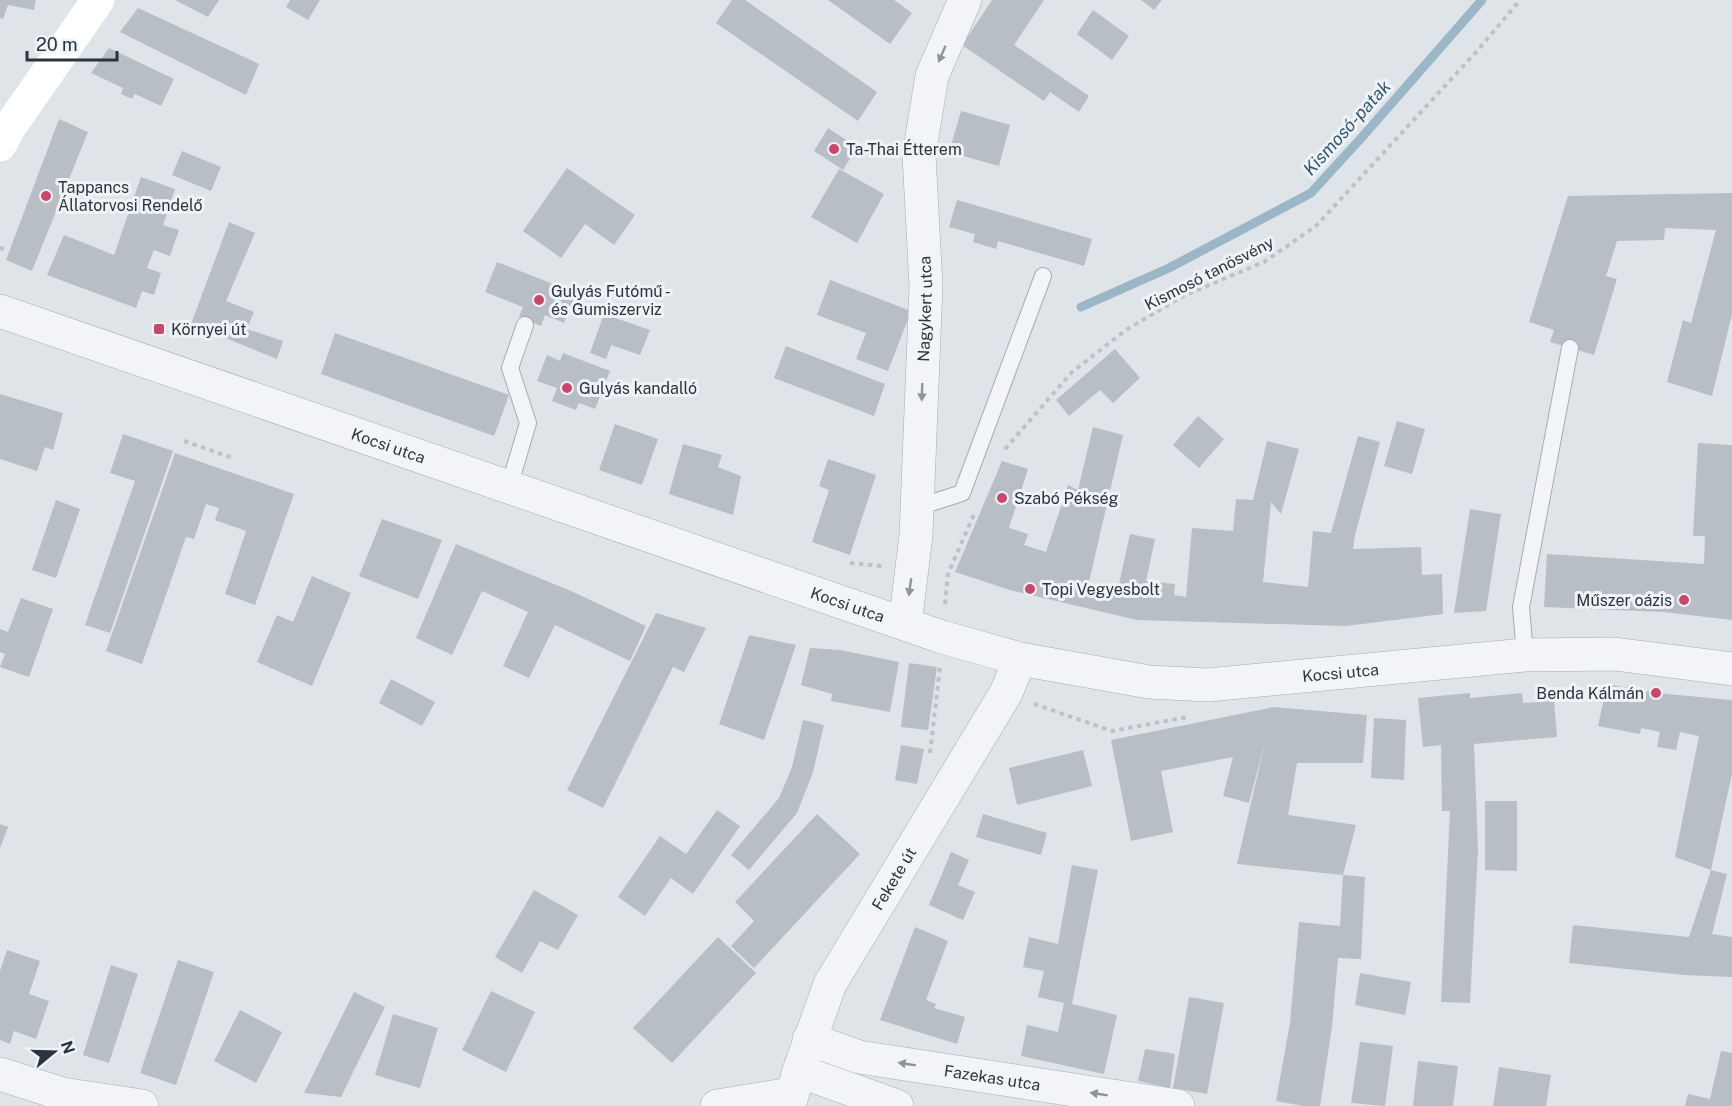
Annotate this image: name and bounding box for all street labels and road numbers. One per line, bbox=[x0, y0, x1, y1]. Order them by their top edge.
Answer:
street label: Kismosó tanösvény bbox=[1141, 232, 1277, 314]
street label: Nagykert utca bbox=[914, 255, 936, 362]
street label: Kocsi utca bbox=[349, 424, 428, 467]
street label: Kocsi utca bbox=[808, 583, 887, 626]
street label: Kocsi utca bbox=[1301, 660, 1380, 686]
street label: Fekete út bbox=[868, 844, 920, 914]
street label: Fazekas utca bbox=[943, 1061, 1042, 1095]

